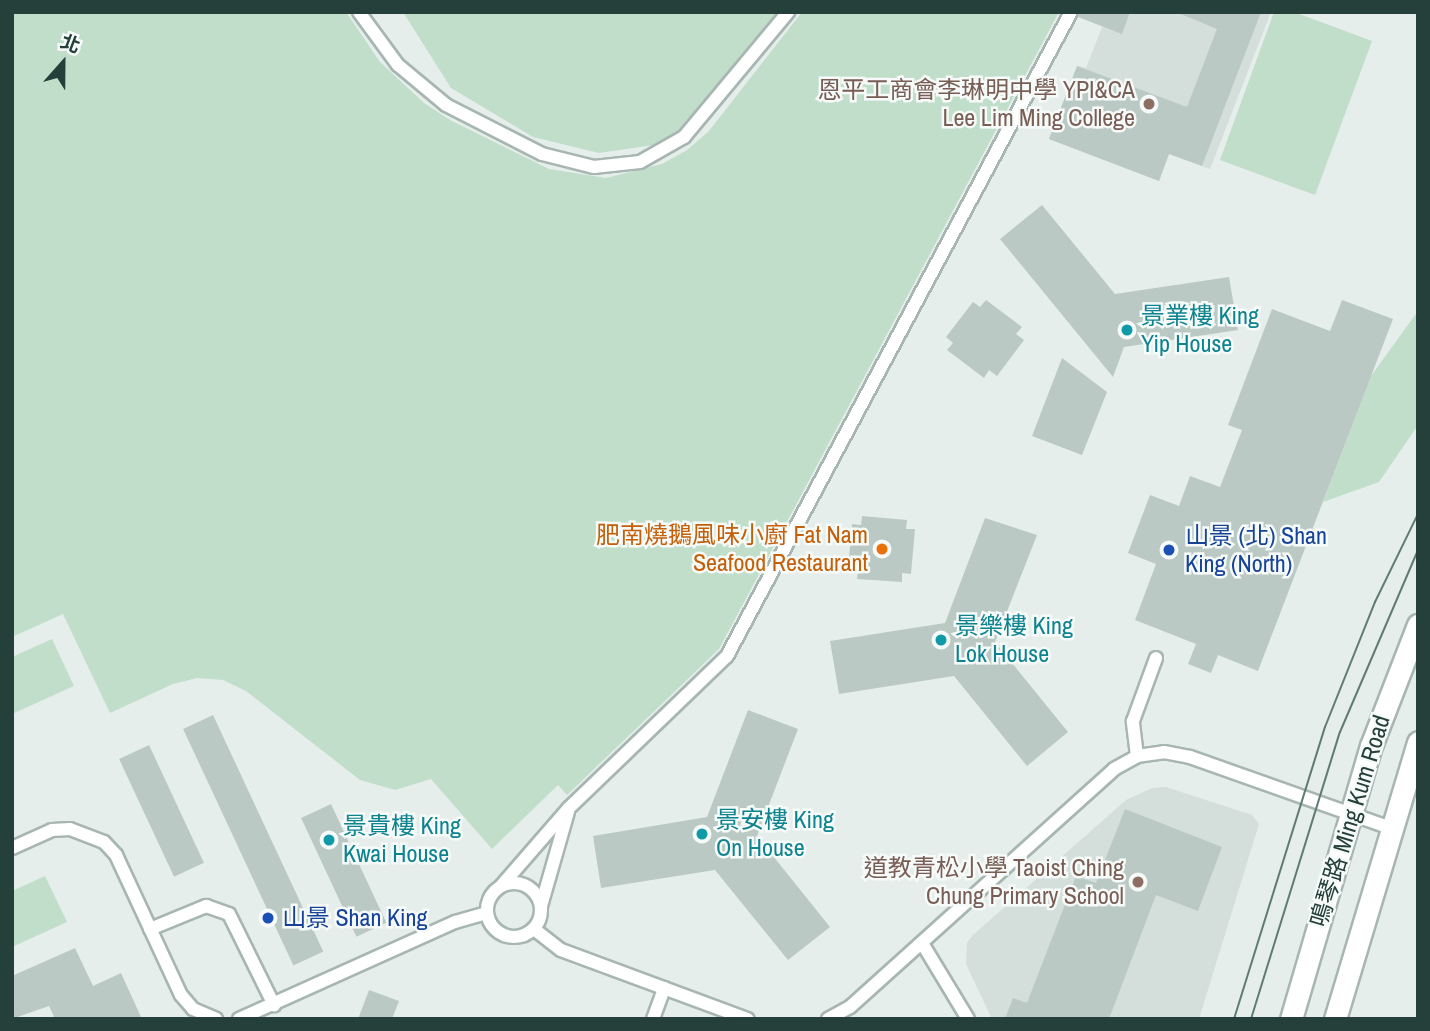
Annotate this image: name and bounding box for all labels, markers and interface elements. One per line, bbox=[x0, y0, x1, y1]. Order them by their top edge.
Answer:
north arrow bbox=[28, 28, 98, 98]
text: 北 bbox=[57, 28, 84, 59]
place label: 恩平工商會李琳明中學 YPI&CA Lee Lim Ming College bbox=[817, 76, 1135, 132]
marker: 恩平工商會李琳明中學 YPI&CA Lee Lim Ming College bbox=[1141, 96, 1157, 112]
place label: 景業樓 King Yip House bbox=[1141, 302, 1259, 358]
marker: 景業樓 King Yip House bbox=[1119, 322, 1135, 338]
place label: 肥南燒鵝風味小廚 Fat Nam Seafood Restaurant bbox=[596, 521, 868, 577]
place label: 山景 (北) Shan King (North) bbox=[1185, 522, 1327, 578]
marker: 山景 (北) Shan King (North) bbox=[1159, 540, 1179, 560]
marker: 肥南燒鵝風味小廚 Fat Nam Seafood Restaurant bbox=[874, 541, 890, 557]
place label: 景樂樓 King Lok House bbox=[955, 612, 1073, 668]
marker: 景樂樓 King Lok House bbox=[933, 632, 949, 648]
street label: 鳴琴路 Ming Kum Road bbox=[1304, 712, 1396, 930]
place label: 景安樓 King On House bbox=[716, 806, 834, 862]
place label: 景貴樓 King Kwai House bbox=[343, 812, 461, 868]
marker: 景安樓 King On House bbox=[694, 826, 710, 842]
marker: 景貴樓 King Kwai House bbox=[321, 832, 337, 848]
place label: 道教青松小學 Taoist Ching Chung Primary School bbox=[864, 854, 1124, 910]
marker: 道教青松小學 Taoist Ching Chung Primary School bbox=[1130, 874, 1146, 890]
place label: 山景 Shan King bbox=[282, 904, 427, 932]
marker: 山景 Shan King bbox=[260, 910, 276, 926]

